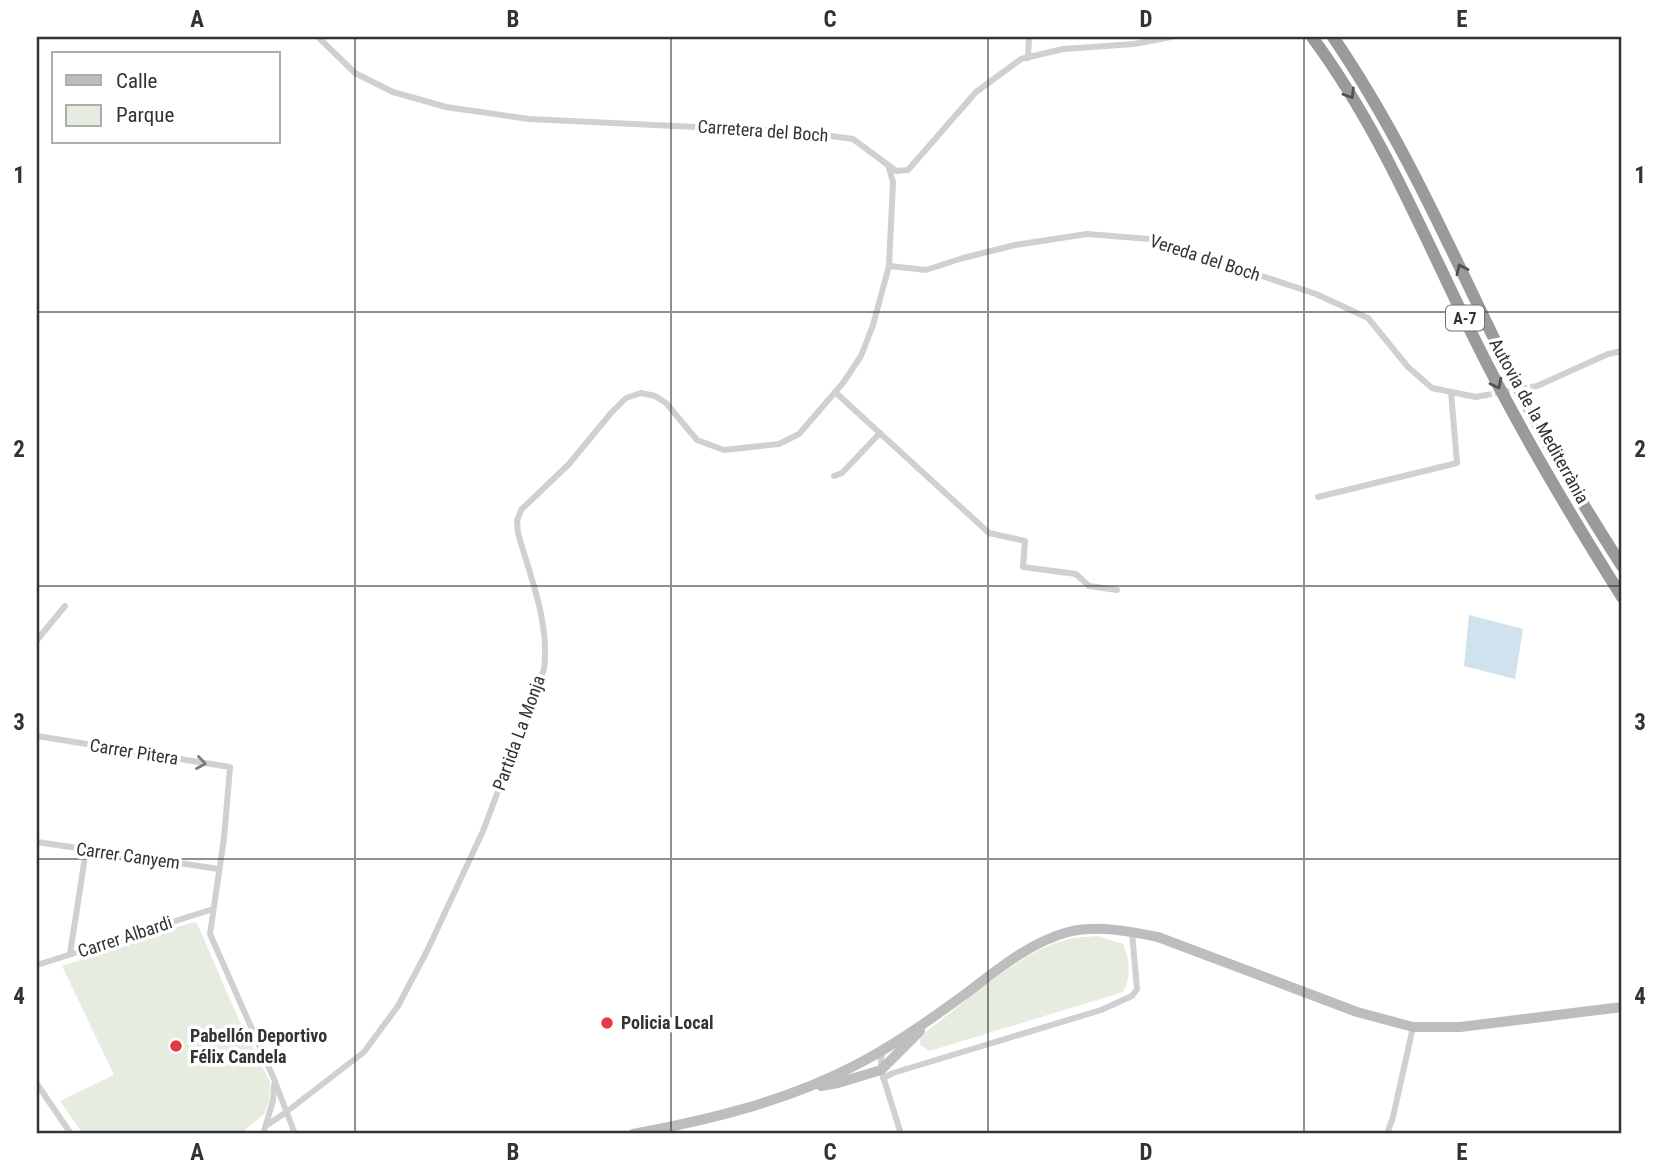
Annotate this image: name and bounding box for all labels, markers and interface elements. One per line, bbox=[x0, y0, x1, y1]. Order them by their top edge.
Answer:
text: A bbox=[190, 6, 204, 33]
text: B bbox=[507, 6, 519, 33]
text: C bbox=[823, 6, 837, 33]
text: D bbox=[1140, 6, 1153, 33]
text: E bbox=[1456, 6, 1468, 33]
legend bbox=[52, 52, 280, 144]
text: Calle bbox=[116, 69, 158, 93]
one-way arrow bbox=[1342, 86, 1355, 99]
text: Parque bbox=[116, 103, 174, 127]
street label: Carretera del Boch bbox=[697, 115, 829, 146]
text: 1 bbox=[13, 162, 25, 189]
text: 1 bbox=[1634, 162, 1646, 189]
street label: Vereda del Boch bbox=[1147, 230, 1263, 285]
one-way arrow bbox=[1455, 264, 1469, 276]
road number: A-7 bbox=[1446, 306, 1484, 330]
street label: Autovia de la Mediterrània bbox=[1485, 335, 1594, 507]
one-way arrow bbox=[1489, 377, 1502, 389]
text: 2 bbox=[13, 436, 25, 463]
text: 2 bbox=[1634, 436, 1646, 463]
street label: Partida La Monja bbox=[488, 672, 549, 793]
text: 3 bbox=[13, 709, 25, 736]
text: 3 bbox=[1634, 709, 1646, 736]
street label: Carrer Pitera bbox=[88, 734, 180, 769]
one-way arrow bbox=[195, 755, 207, 770]
street label: Carrer Canyem bbox=[75, 838, 181, 873]
street label: Carrer Albardi bbox=[75, 911, 175, 962]
text: 4 bbox=[13, 983, 25, 1010]
text: 4 bbox=[1634, 983, 1646, 1010]
place label: Policia Local bbox=[621, 1012, 713, 1033]
marker: Policia Local bbox=[599, 1015, 615, 1031]
place label: Pabellón Deportivo Félix Candela bbox=[190, 1025, 327, 1067]
marker: Pabellón Deportivo Félix Candela bbox=[168, 1038, 184, 1054]
text: A bbox=[190, 1139, 204, 1166]
text: B bbox=[507, 1139, 519, 1166]
text: C bbox=[823, 1139, 837, 1166]
text: D bbox=[1140, 1139, 1153, 1166]
text: E bbox=[1456, 1139, 1468, 1166]

